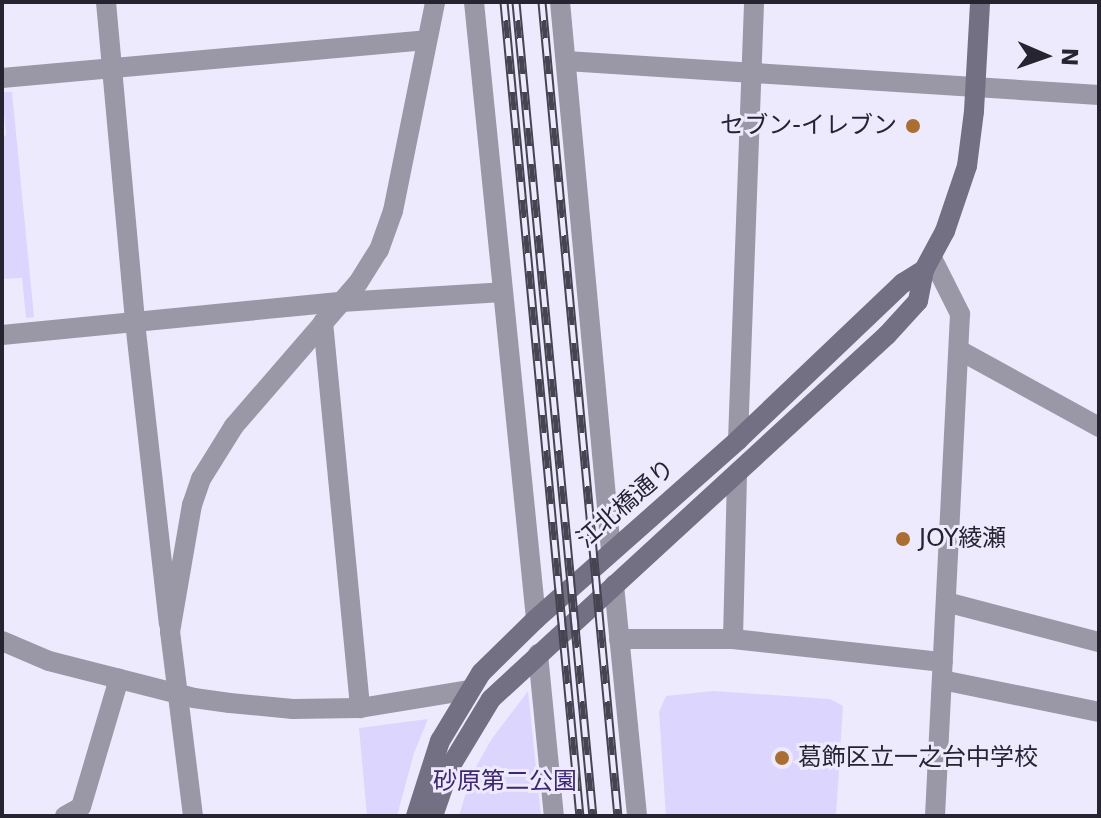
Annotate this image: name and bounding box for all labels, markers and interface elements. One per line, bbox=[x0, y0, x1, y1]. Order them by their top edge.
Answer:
north arrow bbox=[1005, 16, 1085, 96]
text: N bbox=[1057, 47, 1082, 66]
place label: セブン-イレブン bbox=[720, 112, 897, 140]
marker: セブン-イレブン bbox=[904, 117, 922, 135]
street label: 江北橋通り bbox=[571, 454, 681, 554]
place label: JOY綾瀬 bbox=[919, 525, 1006, 553]
marker: JOY綾瀬 bbox=[894, 530, 912, 548]
place label: 葛飾区立一之台中学校 bbox=[798, 744, 1038, 772]
marker: 葛飾区立一之台中学校 bbox=[773, 749, 791, 767]
park label: 砂原第二公園 bbox=[433, 768, 577, 796]

